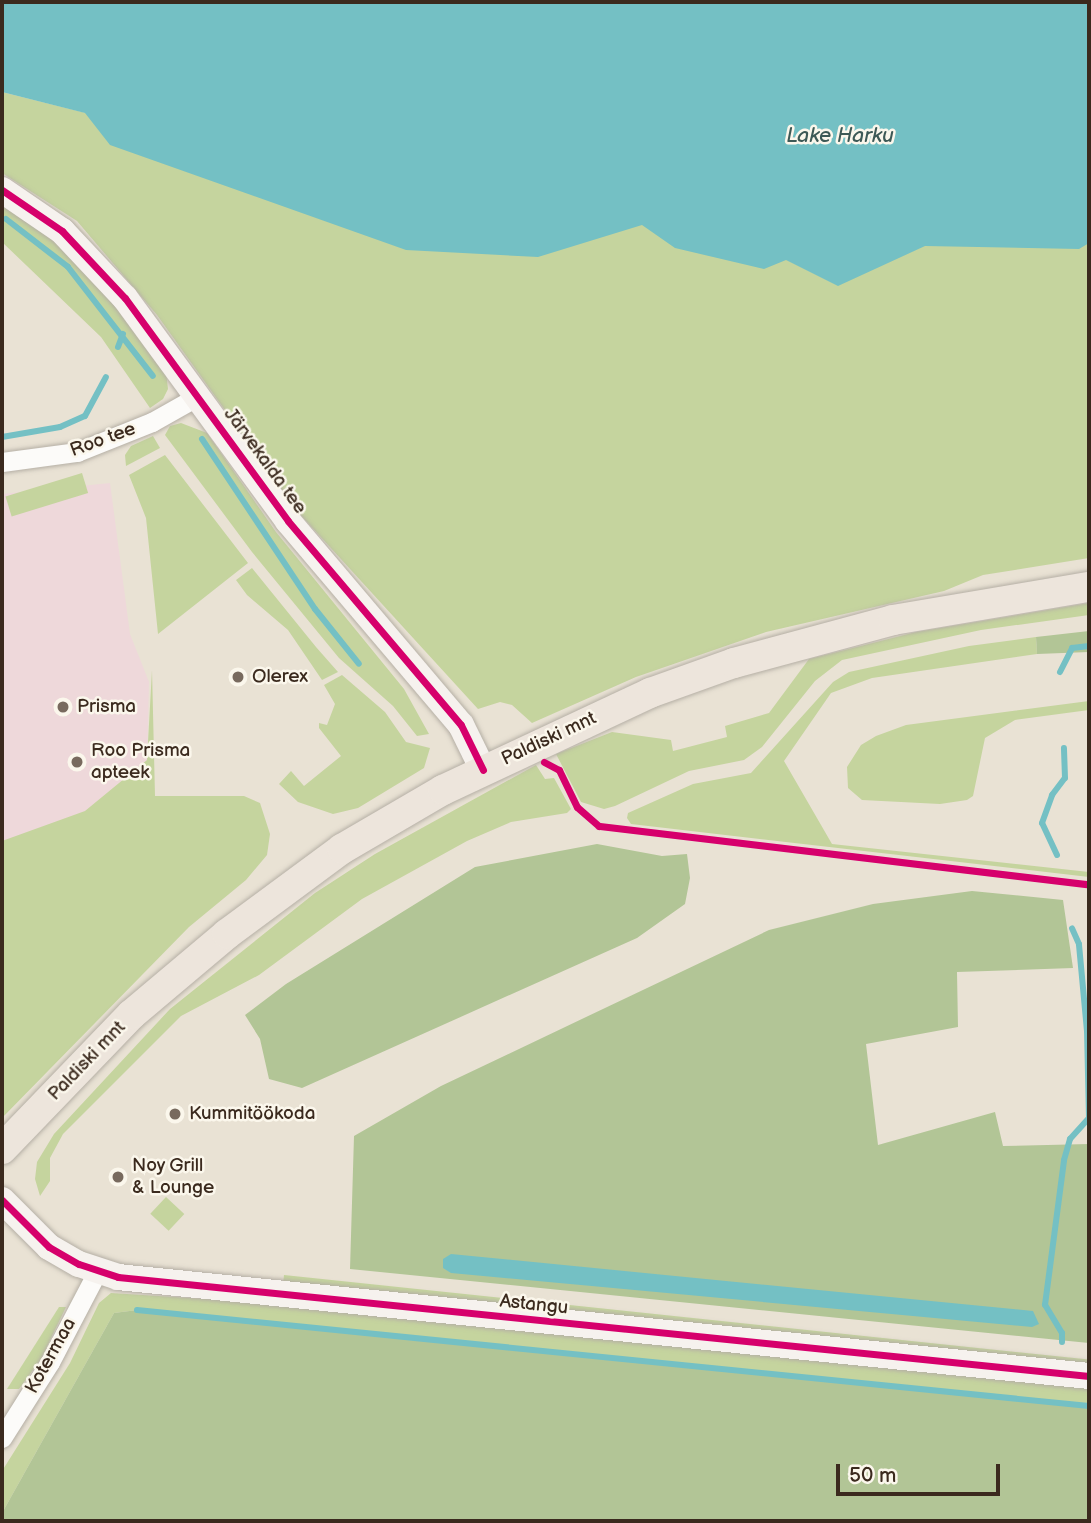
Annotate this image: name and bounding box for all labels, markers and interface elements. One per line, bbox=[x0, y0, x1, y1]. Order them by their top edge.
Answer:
water label: Lake Harku bbox=[786, 123, 894, 149]
street label: Järvekalda tee bbox=[219, 403, 311, 519]
street label: Roo tee bbox=[67, 418, 139, 462]
place label: Olerex bbox=[252, 666, 308, 688]
marker: Olerex bbox=[230, 669, 246, 685]
place label: Prisma bbox=[77, 696, 136, 718]
marker: Prisma bbox=[55, 699, 71, 715]
street label: Paldiski mnt bbox=[498, 707, 600, 771]
place label: Roo Prisma apteek bbox=[91, 740, 190, 784]
marker: Roo Prisma apteek bbox=[69, 754, 85, 770]
street label: Paldiski mnt bbox=[43, 1016, 131, 1106]
place label: Kummitöökoda bbox=[189, 1103, 315, 1125]
marker: Kummitöökoda bbox=[167, 1106, 183, 1122]
place label: Noy Grill & Lounge bbox=[132, 1155, 214, 1199]
marker: Noy Grill & Lounge bbox=[110, 1169, 126, 1185]
street label: Astangu bbox=[499, 1290, 569, 1320]
street label: Kotermaa bbox=[21, 1314, 81, 1398]
scale bar bbox=[839, 1450, 1004, 1494]
text: 50 m bbox=[849, 1463, 896, 1488]

